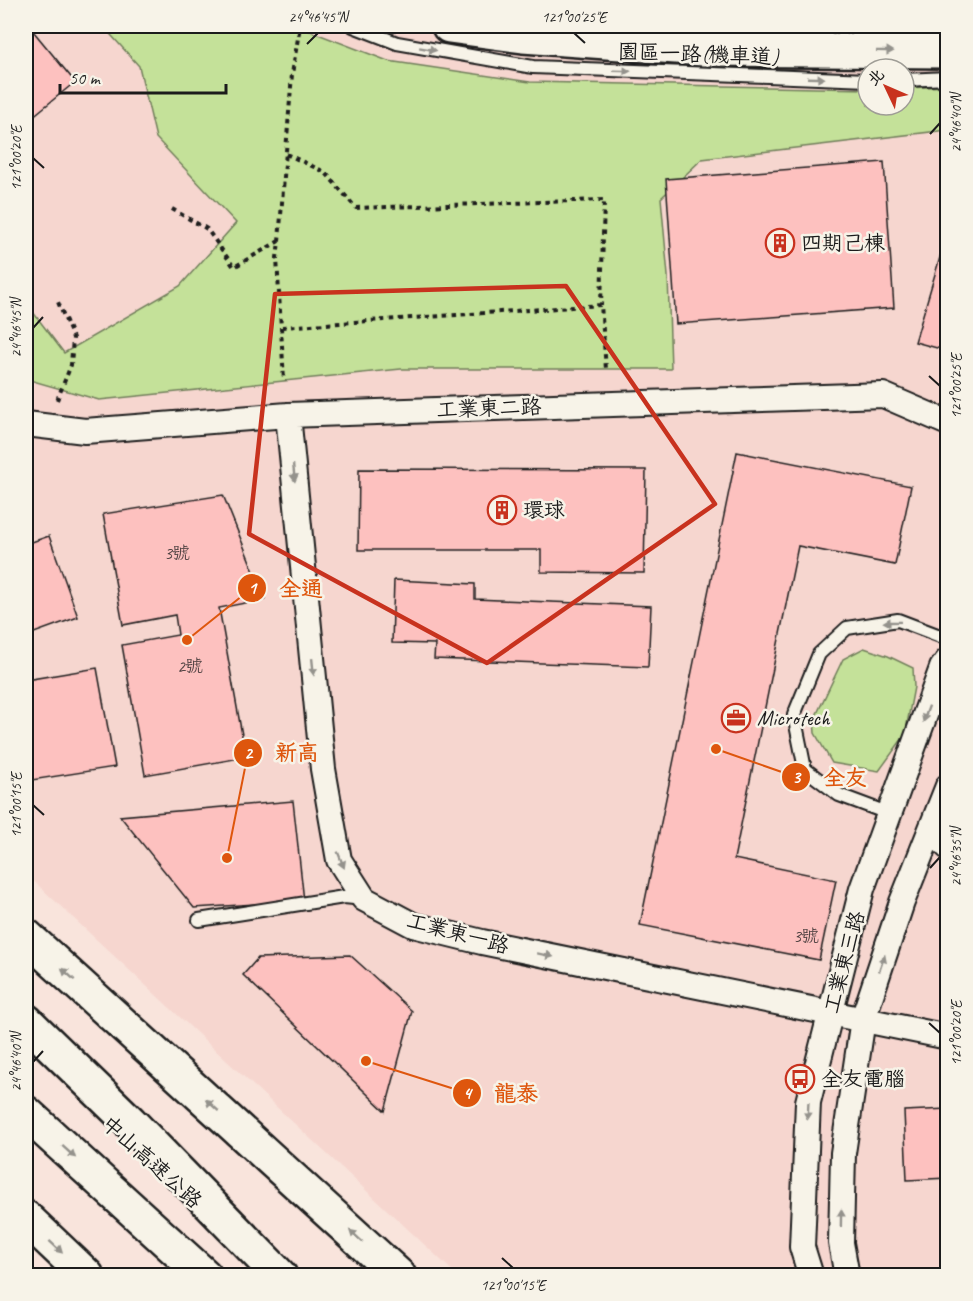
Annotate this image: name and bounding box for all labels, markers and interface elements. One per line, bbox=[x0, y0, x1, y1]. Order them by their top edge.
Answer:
text: 24°46'45"N bbox=[288, 8, 351, 27]
text: 121°00'25"E bbox=[542, 8, 608, 27]
street label: 園區一路(機車道) bbox=[617, 38, 780, 70]
one-way arrow bbox=[419, 45, 438, 54]
one-way arrow bbox=[875, 46, 894, 55]
scale bar bbox=[60, 57, 226, 95]
north arrow bbox=[856, 57, 916, 117]
text: 北 bbox=[863, 65, 889, 90]
one-way arrow bbox=[612, 66, 631, 75]
text: 50 m bbox=[69, 67, 102, 89]
one-way arrow bbox=[807, 74, 826, 83]
text: 24°46'40"N bbox=[947, 90, 966, 153]
text: 121°00'20"E bbox=[7, 124, 26, 190]
building icon: 四期己棟 bbox=[764, 227, 796, 259]
place label: 四期己棟 bbox=[801, 230, 885, 256]
text: 24°46'45"N bbox=[7, 295, 26, 358]
text: 121°00'25"E bbox=[947, 352, 966, 418]
street label: 工業東二路 bbox=[436, 393, 542, 423]
one-way arrow bbox=[289, 464, 299, 483]
building icon: 環球 bbox=[486, 494, 518, 526]
place label: 環球 bbox=[523, 497, 565, 523]
house number: 3號 bbox=[164, 542, 190, 564]
callout: 全通 bbox=[237, 568, 335, 608]
text: 全通 bbox=[279, 575, 323, 603]
text: 1 bbox=[248, 577, 258, 599]
one-way arrow bbox=[883, 617, 902, 627]
house number: 2號 bbox=[177, 655, 203, 677]
one-way arrow bbox=[308, 658, 318, 677]
office icon: Microtech bbox=[720, 702, 752, 734]
place label: Microtech bbox=[757, 705, 831, 731]
one-way arrow bbox=[920, 705, 930, 723]
callout: 新高 bbox=[233, 733, 331, 773]
text: 新高 bbox=[275, 739, 319, 767]
text: 2 bbox=[244, 742, 254, 764]
callout: 全友 bbox=[781, 757, 879, 797]
text: 全友 bbox=[823, 764, 867, 792]
text: 3 bbox=[792, 766, 802, 788]
text: 121°00'15"E bbox=[7, 771, 26, 837]
text: 24°46'35"N bbox=[947, 824, 966, 887]
one-way arrow bbox=[336, 851, 346, 869]
street label: 工業東一路 bbox=[404, 907, 512, 959]
street label: 工業東三路 bbox=[818, 908, 870, 1016]
house number: 3號 bbox=[793, 925, 819, 947]
one-way arrow bbox=[536, 951, 555, 960]
one-way arrow bbox=[877, 954, 887, 972]
one-way arrow bbox=[60, 967, 75, 981]
text: 121°00'20"E bbox=[947, 999, 966, 1065]
text: 24°46'40"N bbox=[7, 1029, 26, 1092]
bus stop icon: 全友電腦 bbox=[784, 1063, 816, 1095]
place label: 全友電腦 bbox=[821, 1066, 905, 1092]
callout: 龍泰 bbox=[452, 1073, 550, 1113]
text: 龍泰 bbox=[494, 1080, 538, 1108]
text: 4 bbox=[463, 1082, 473, 1104]
one-way arrow bbox=[205, 1099, 220, 1112]
one-way arrow bbox=[803, 1102, 813, 1121]
street label: 中山高速公路 bbox=[96, 1110, 208, 1214]
one-way arrow bbox=[61, 1145, 76, 1158]
one-way arrow bbox=[836, 1208, 846, 1227]
one-way arrow bbox=[349, 1230, 364, 1243]
one-way arrow bbox=[49, 1239, 63, 1253]
text: 121°00'15"E bbox=[481, 1276, 547, 1295]

